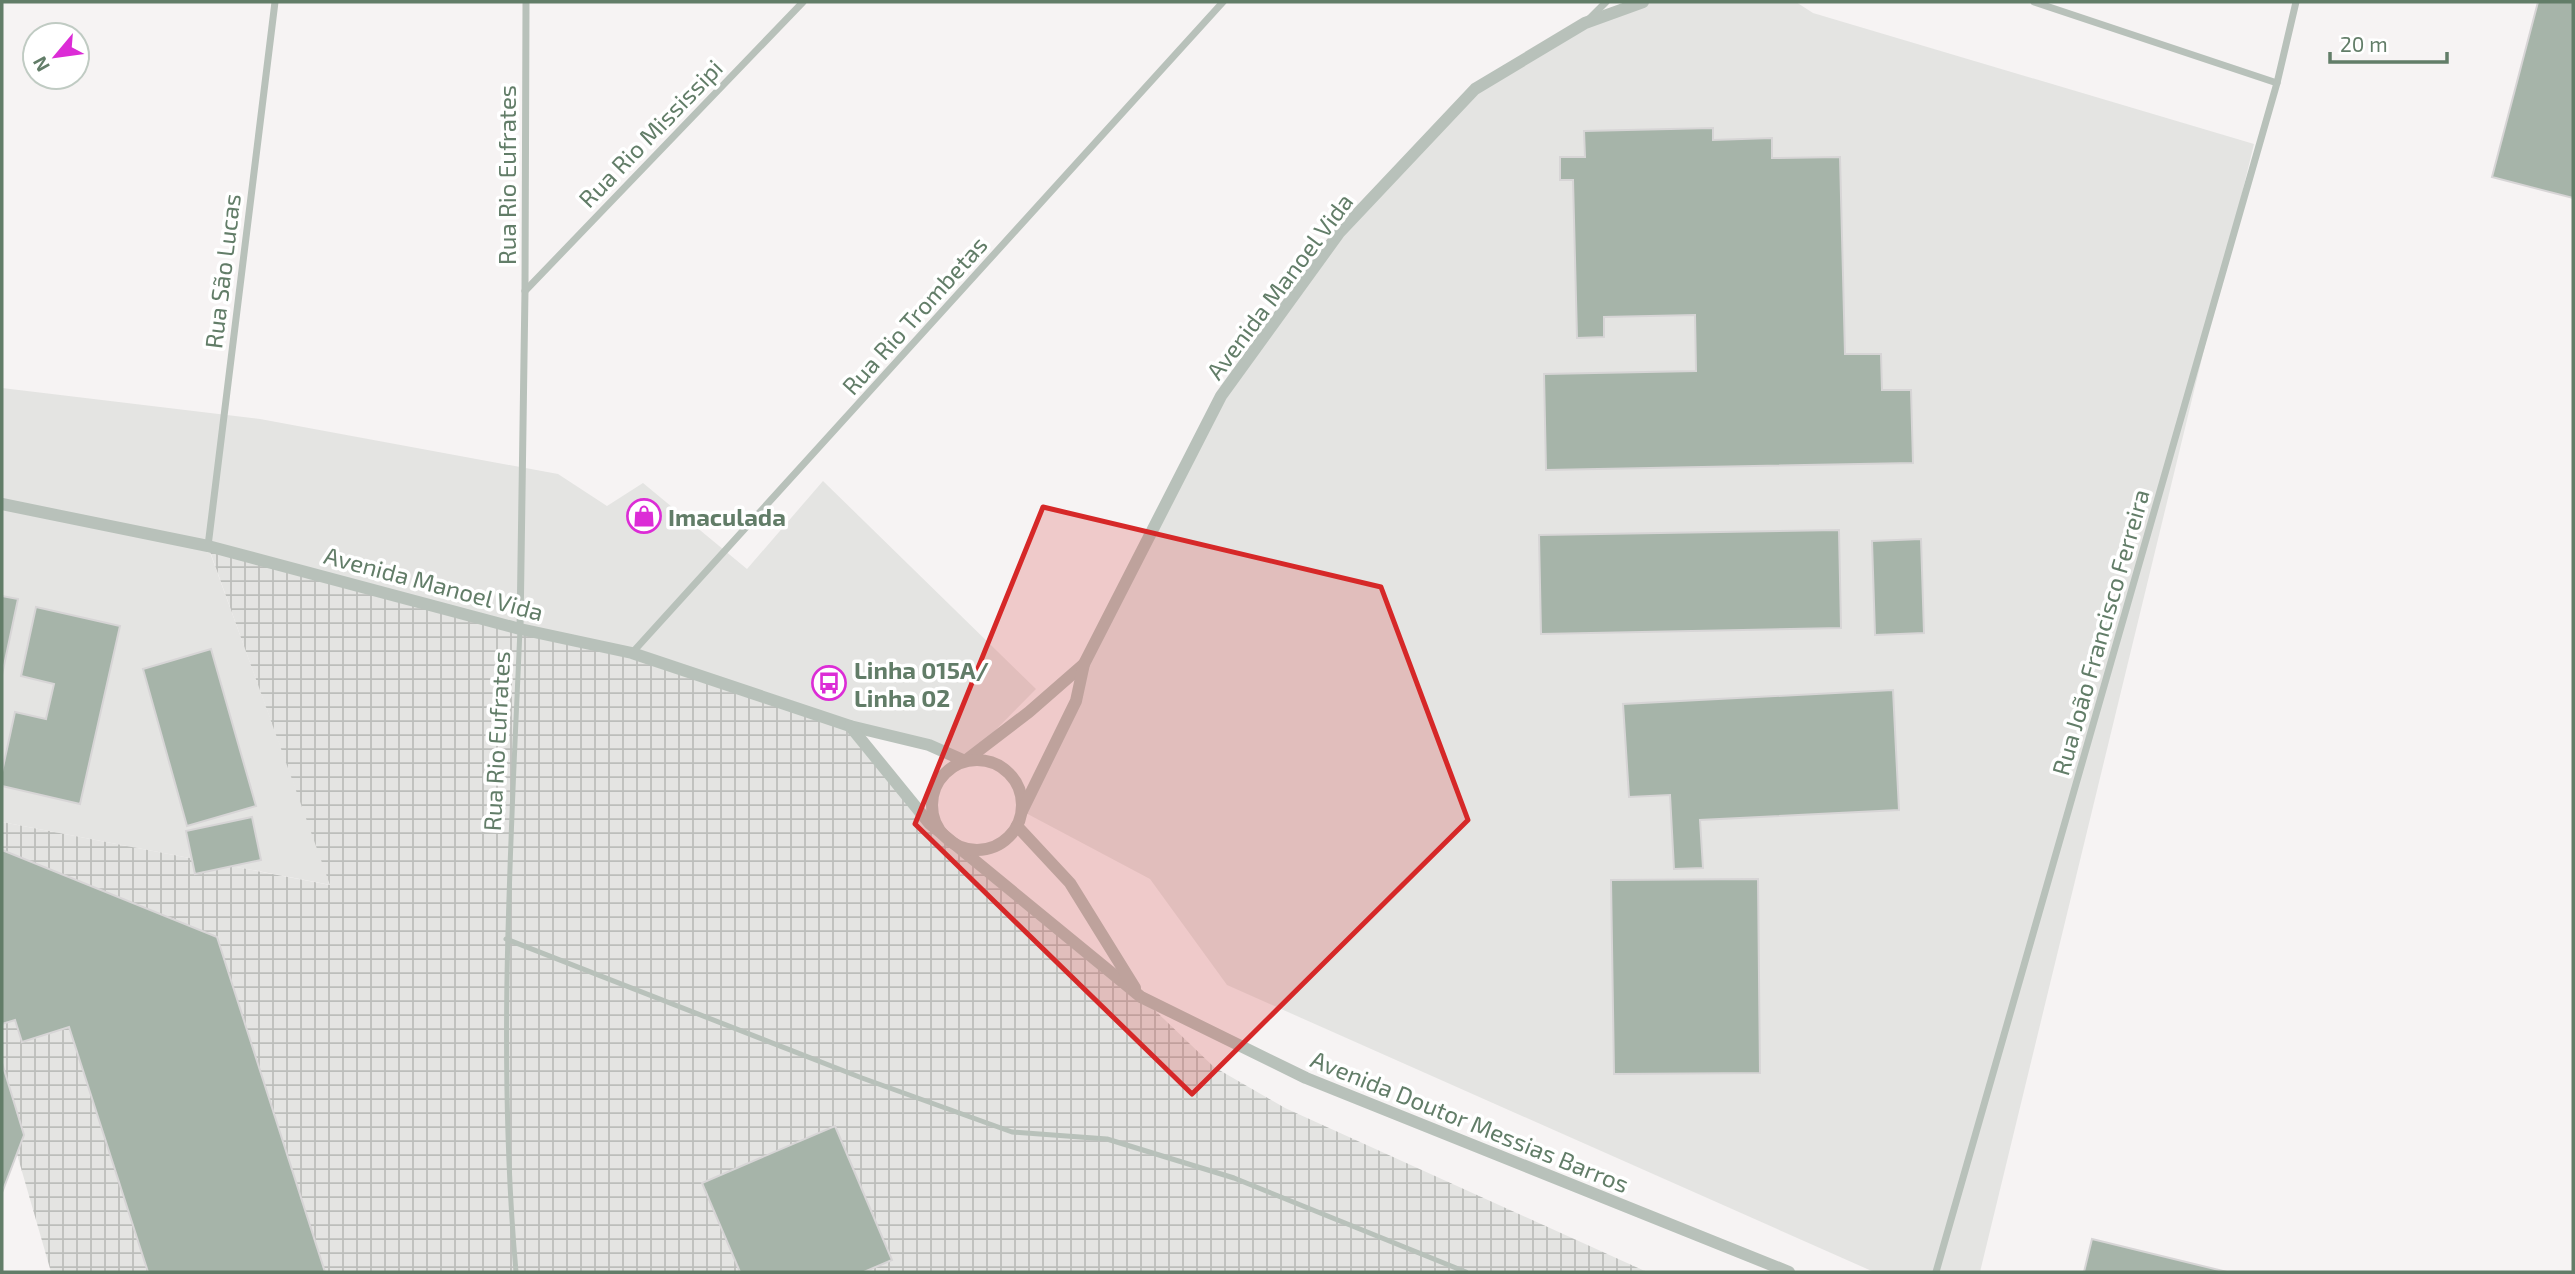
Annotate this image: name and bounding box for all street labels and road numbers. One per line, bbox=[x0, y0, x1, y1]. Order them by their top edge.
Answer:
street label: Rua Rio Mississipi bbox=[572, 53, 728, 213]
street label: Rua Rio Eufrates bbox=[492, 85, 521, 265]
street label: Avenida Manoel Vida bbox=[1200, 187, 1358, 385]
street label: Rua São Lucas bbox=[198, 192, 246, 350]
street label: Rua Rio Trombetas bbox=[835, 230, 993, 400]
street label: Rua João Francisco Ferreira bbox=[2045, 486, 2155, 778]
street label: Avenida Manoel Vida bbox=[321, 540, 547, 626]
street label: Rua Rio Eufrates bbox=[477, 650, 515, 832]
street label: Avenida Doutor Messias Barros bbox=[1307, 1044, 1633, 1198]

